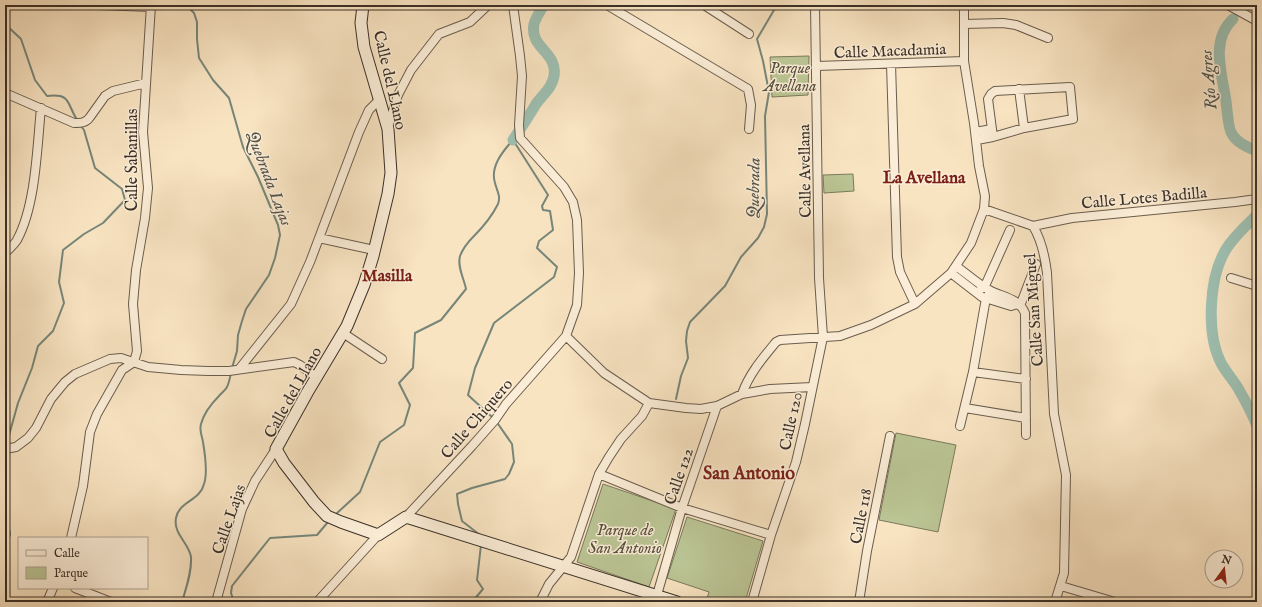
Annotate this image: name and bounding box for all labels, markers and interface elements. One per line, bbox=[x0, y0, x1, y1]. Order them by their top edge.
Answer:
street label: Calle del Llano bbox=[368, 29, 410, 132]
street label: Calle Macadamia bbox=[833, 40, 947, 64]
water label: Río Agres bbox=[1196, 49, 1223, 111]
park label: Parque Avellana bbox=[762, 59, 816, 97]
street label: Calle Sabanillas bbox=[123, 108, 143, 211]
street label: Calle Avellana bbox=[795, 124, 817, 218]
water label: Quebrada Lajas bbox=[241, 128, 296, 229]
water label: Quebrada bbox=[743, 157, 766, 219]
district label: La Avellana bbox=[883, 168, 966, 189]
street label: Calle Lotes Badilla bbox=[1081, 184, 1208, 214]
street label: Calle San Miguel bbox=[1021, 252, 1049, 367]
district label: Masilla bbox=[362, 266, 413, 287]
street label: Calle del Llano bbox=[260, 343, 327, 442]
street label: Calle Chiquero bbox=[437, 375, 518, 464]
street label: Calle 120 bbox=[776, 390, 808, 452]
street label: Calle 122 bbox=[661, 446, 699, 508]
district label: San Antonio bbox=[703, 463, 795, 486]
street label: Calle Lajas bbox=[209, 482, 251, 557]
street label: Calle 118 bbox=[847, 487, 877, 546]
park label: Parque de San Antonio bbox=[588, 521, 662, 559]
legend bbox=[18, 537, 148, 589]
text: Calle bbox=[54, 546, 80, 561]
north arrow bbox=[1204, 549, 1244, 589]
text: N bbox=[1219, 552, 1233, 568]
text: Parque bbox=[54, 566, 89, 582]

